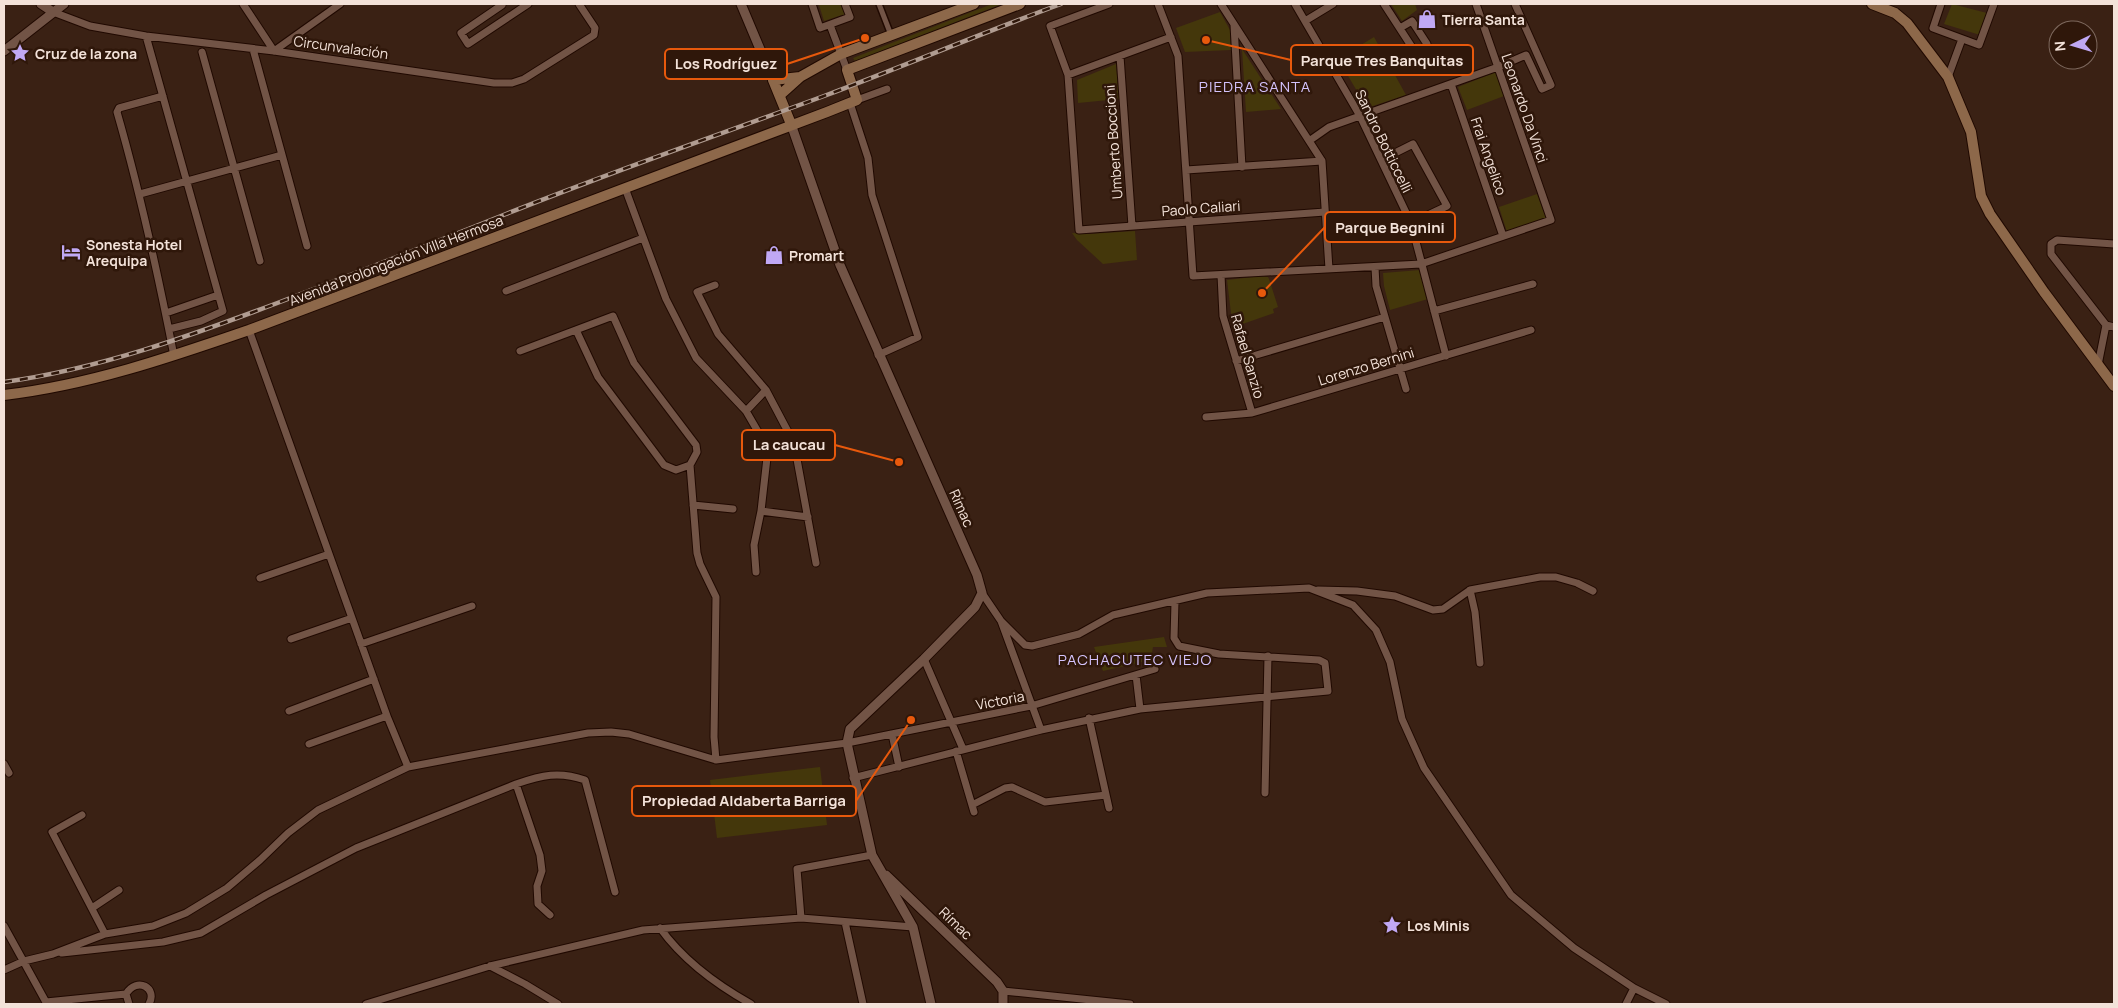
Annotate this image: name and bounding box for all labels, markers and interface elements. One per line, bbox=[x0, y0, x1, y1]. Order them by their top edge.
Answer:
shop icon: Tierra Santa bbox=[1416, 8, 1438, 30]
place label: Tierra Santa bbox=[1442, 10, 1525, 29]
north arrow bbox=[2048, 20, 2098, 70]
street label: Circunvalación bbox=[292, 31, 390, 63]
text: N bbox=[2050, 40, 2069, 52]
place icon: Cruz de la zona bbox=[9, 42, 31, 64]
place label: Cruz de la zona bbox=[35, 44, 137, 63]
callout: Parque Tres Banquitas bbox=[1291, 45, 1473, 75]
callout: Los Rodríguez bbox=[665, 49, 787, 79]
text: Parque Tres Banquitas bbox=[1301, 50, 1463, 71]
street label: Leonardo Da Vinci bbox=[1497, 51, 1553, 165]
text: Los Rodríguez bbox=[675, 53, 777, 74]
district label: PIEDRA SANTA bbox=[1199, 76, 1311, 97]
street label: Umberto Boccioni bbox=[1100, 84, 1126, 200]
street label: Sandro Botticcelli bbox=[1351, 86, 1417, 196]
street label: Frai Angelico bbox=[1467, 114, 1511, 198]
street label: Paolo Caliari bbox=[1161, 196, 1241, 220]
street label: Avenida Prolongación Villa Hermosa bbox=[286, 210, 506, 310]
callout: Parque Begnini bbox=[1325, 212, 1455, 242]
text: Parque Begnini bbox=[1335, 217, 1445, 238]
place label: Sonesta Hotel Arequipa bbox=[86, 235, 182, 270]
hotel icon: Sonesta Hotel Arequipa bbox=[60, 241, 82, 263]
shop icon: Promart bbox=[763, 244, 785, 266]
place label: Promart bbox=[789, 246, 844, 265]
street label: Rafael Sanzio bbox=[1227, 312, 1269, 400]
street label: Lorenzo Bernini bbox=[1316, 342, 1416, 390]
callout: La caucau bbox=[742, 430, 835, 460]
text: La caucau bbox=[753, 434, 825, 455]
street label: Rímac bbox=[945, 486, 979, 530]
district label: PACHACUTEC VIEJO bbox=[1058, 649, 1212, 670]
street label: Victoria bbox=[974, 686, 1026, 714]
callout: Propiedad Aldaberta Barriga bbox=[632, 786, 856, 816]
text: Propiedad Aldaberta Barriga bbox=[642, 790, 846, 811]
street label: Rímac bbox=[935, 902, 977, 944]
place icon: Los Minis bbox=[1381, 914, 1403, 936]
place label: Los Minis bbox=[1407, 916, 1470, 935]

